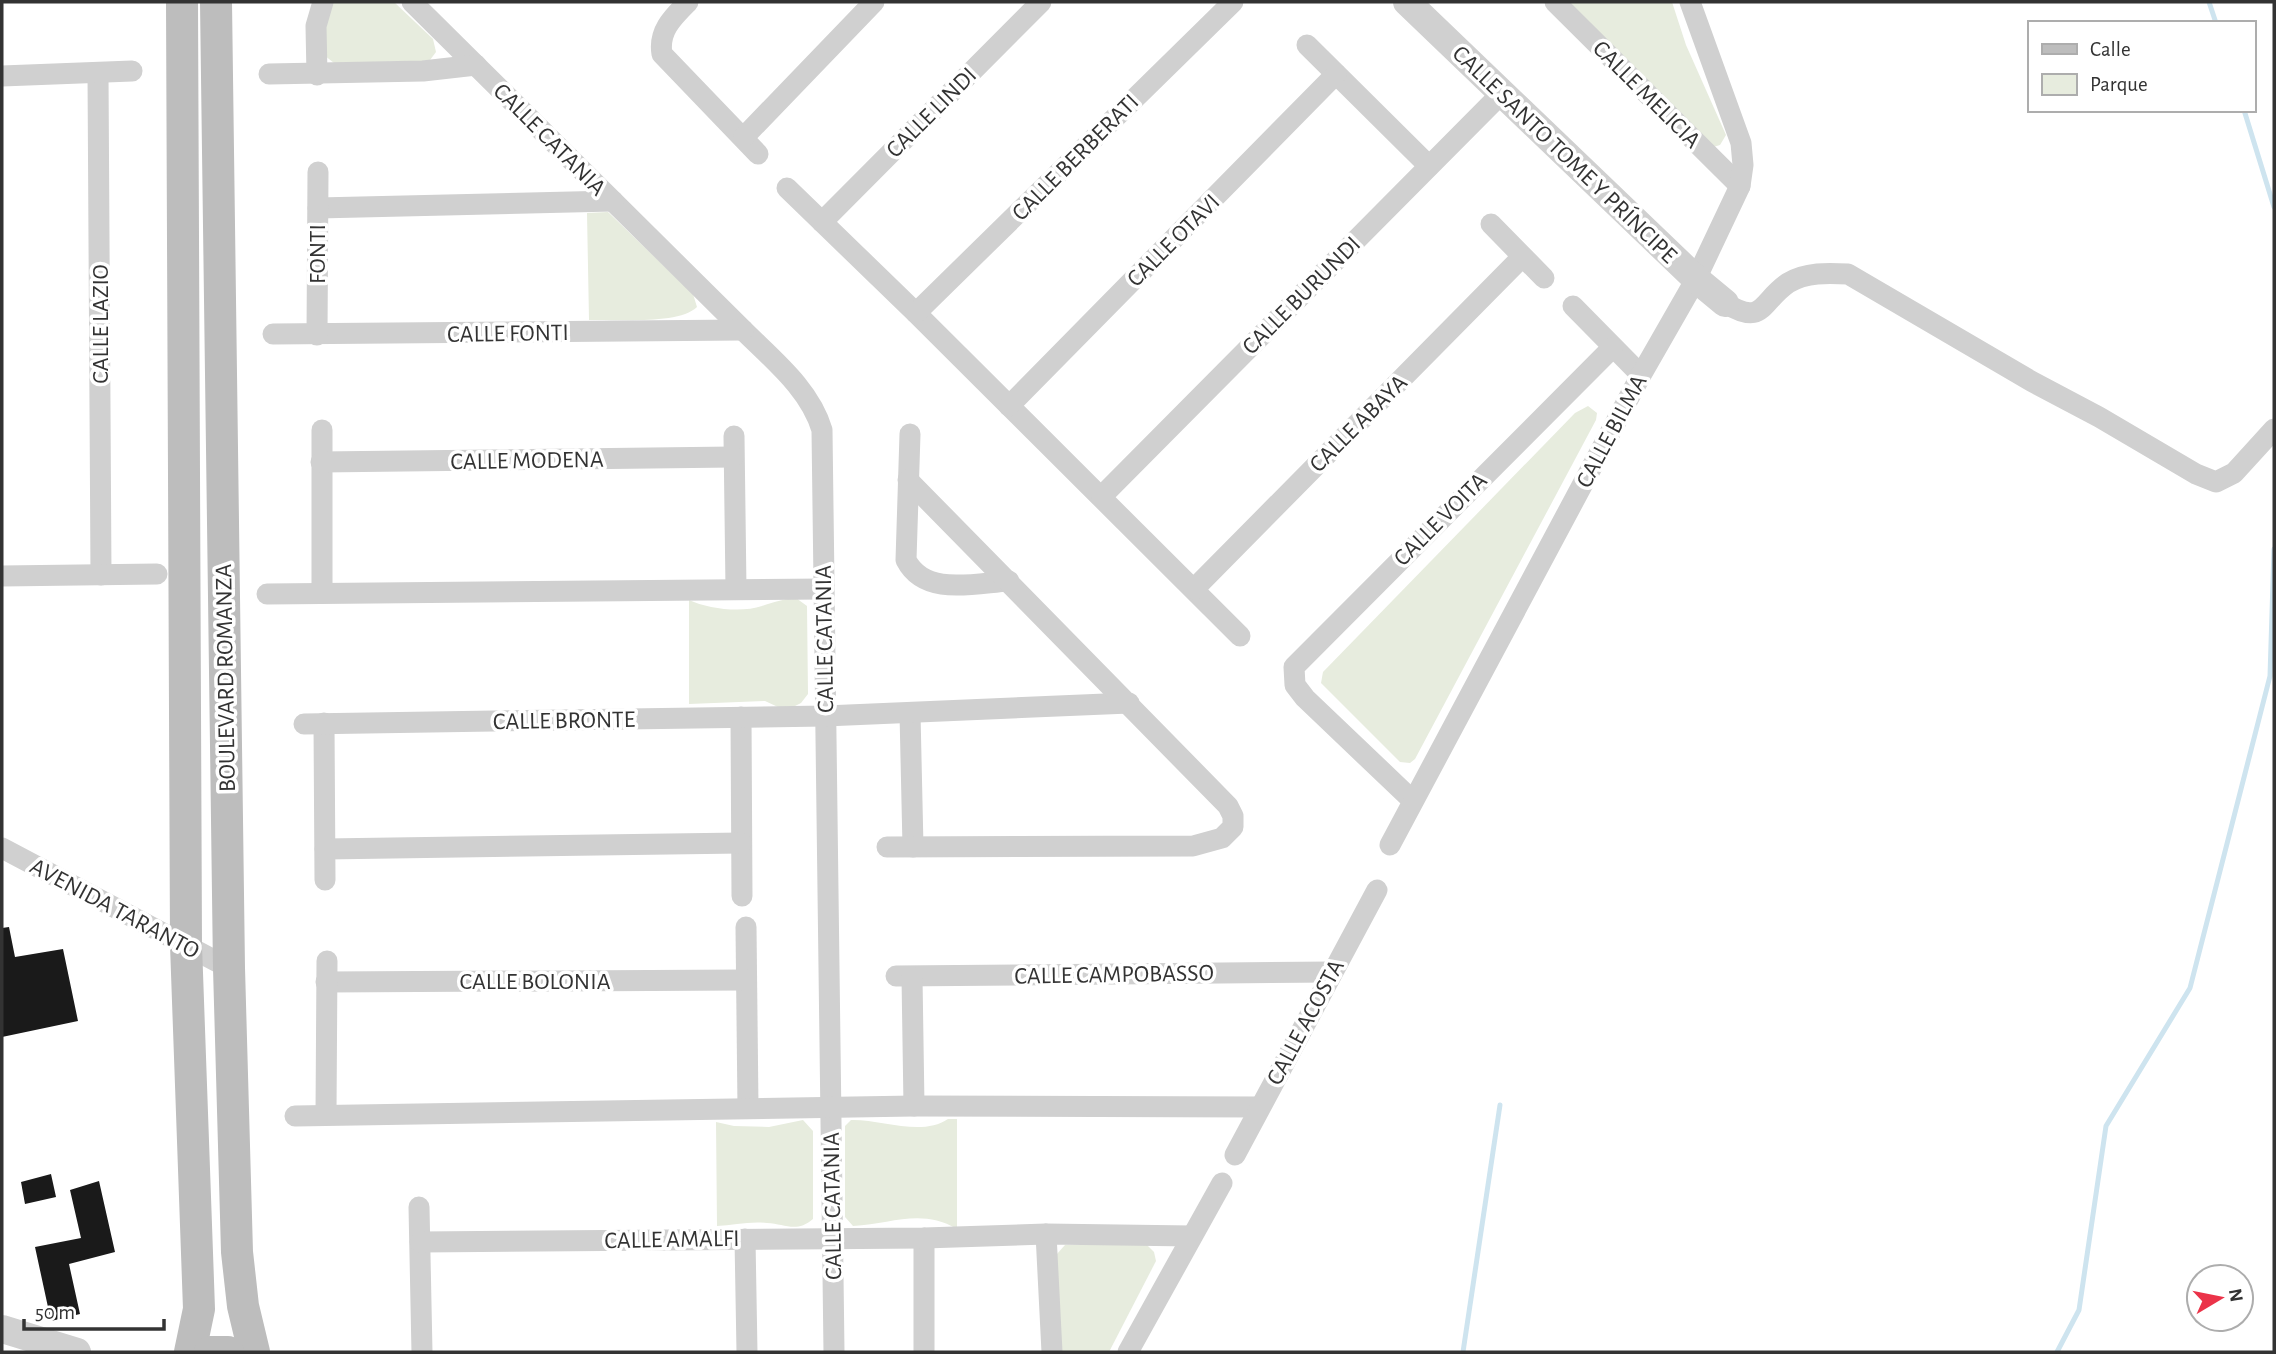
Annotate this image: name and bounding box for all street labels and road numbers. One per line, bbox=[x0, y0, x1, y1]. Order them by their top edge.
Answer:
street label: CALLE MELICIA bbox=[1588, 36, 1705, 153]
street label: CALLE SANTO TOME Y PRÍNCIPE bbox=[1448, 40, 1683, 268]
street label: CALLE LINDI bbox=[882, 63, 981, 162]
street label: CALLE CATANIA bbox=[489, 79, 610, 201]
street label: CALLE BERBERATI bbox=[1008, 90, 1144, 226]
street label: CALLE OTAVI bbox=[1123, 190, 1225, 292]
street label: FONTI bbox=[306, 224, 330, 284]
street label: CALLE BURUNDI bbox=[1238, 232, 1365, 359]
street label: CALLE LAZIO bbox=[89, 264, 113, 384]
street label: CALLE FONTI bbox=[447, 321, 569, 347]
street label: CALLE ABAYA bbox=[1305, 370, 1412, 477]
street label: CALLE BILMA bbox=[1572, 371, 1652, 492]
street label: CALLE MODENA bbox=[450, 448, 604, 474]
street label: CALLE VOITA bbox=[1390, 468, 1492, 571]
street label: BOULEVARD ROMANZA bbox=[212, 563, 240, 792]
street label: CALLE CATANIA bbox=[812, 565, 838, 713]
street label: CALLE BRONTE bbox=[493, 708, 636, 734]
street label: AVENIDA TARANTO bbox=[26, 854, 203, 964]
street label: CALLE ACOSTA bbox=[1263, 956, 1349, 1089]
street label: CALLE CAMPOBASSO bbox=[1014, 961, 1214, 989]
street label: CALLE BOLONIA bbox=[459, 970, 611, 994]
street label: CALLE CATANIA bbox=[820, 1132, 846, 1280]
street label: CALLE AMALFI bbox=[604, 1227, 740, 1253]

